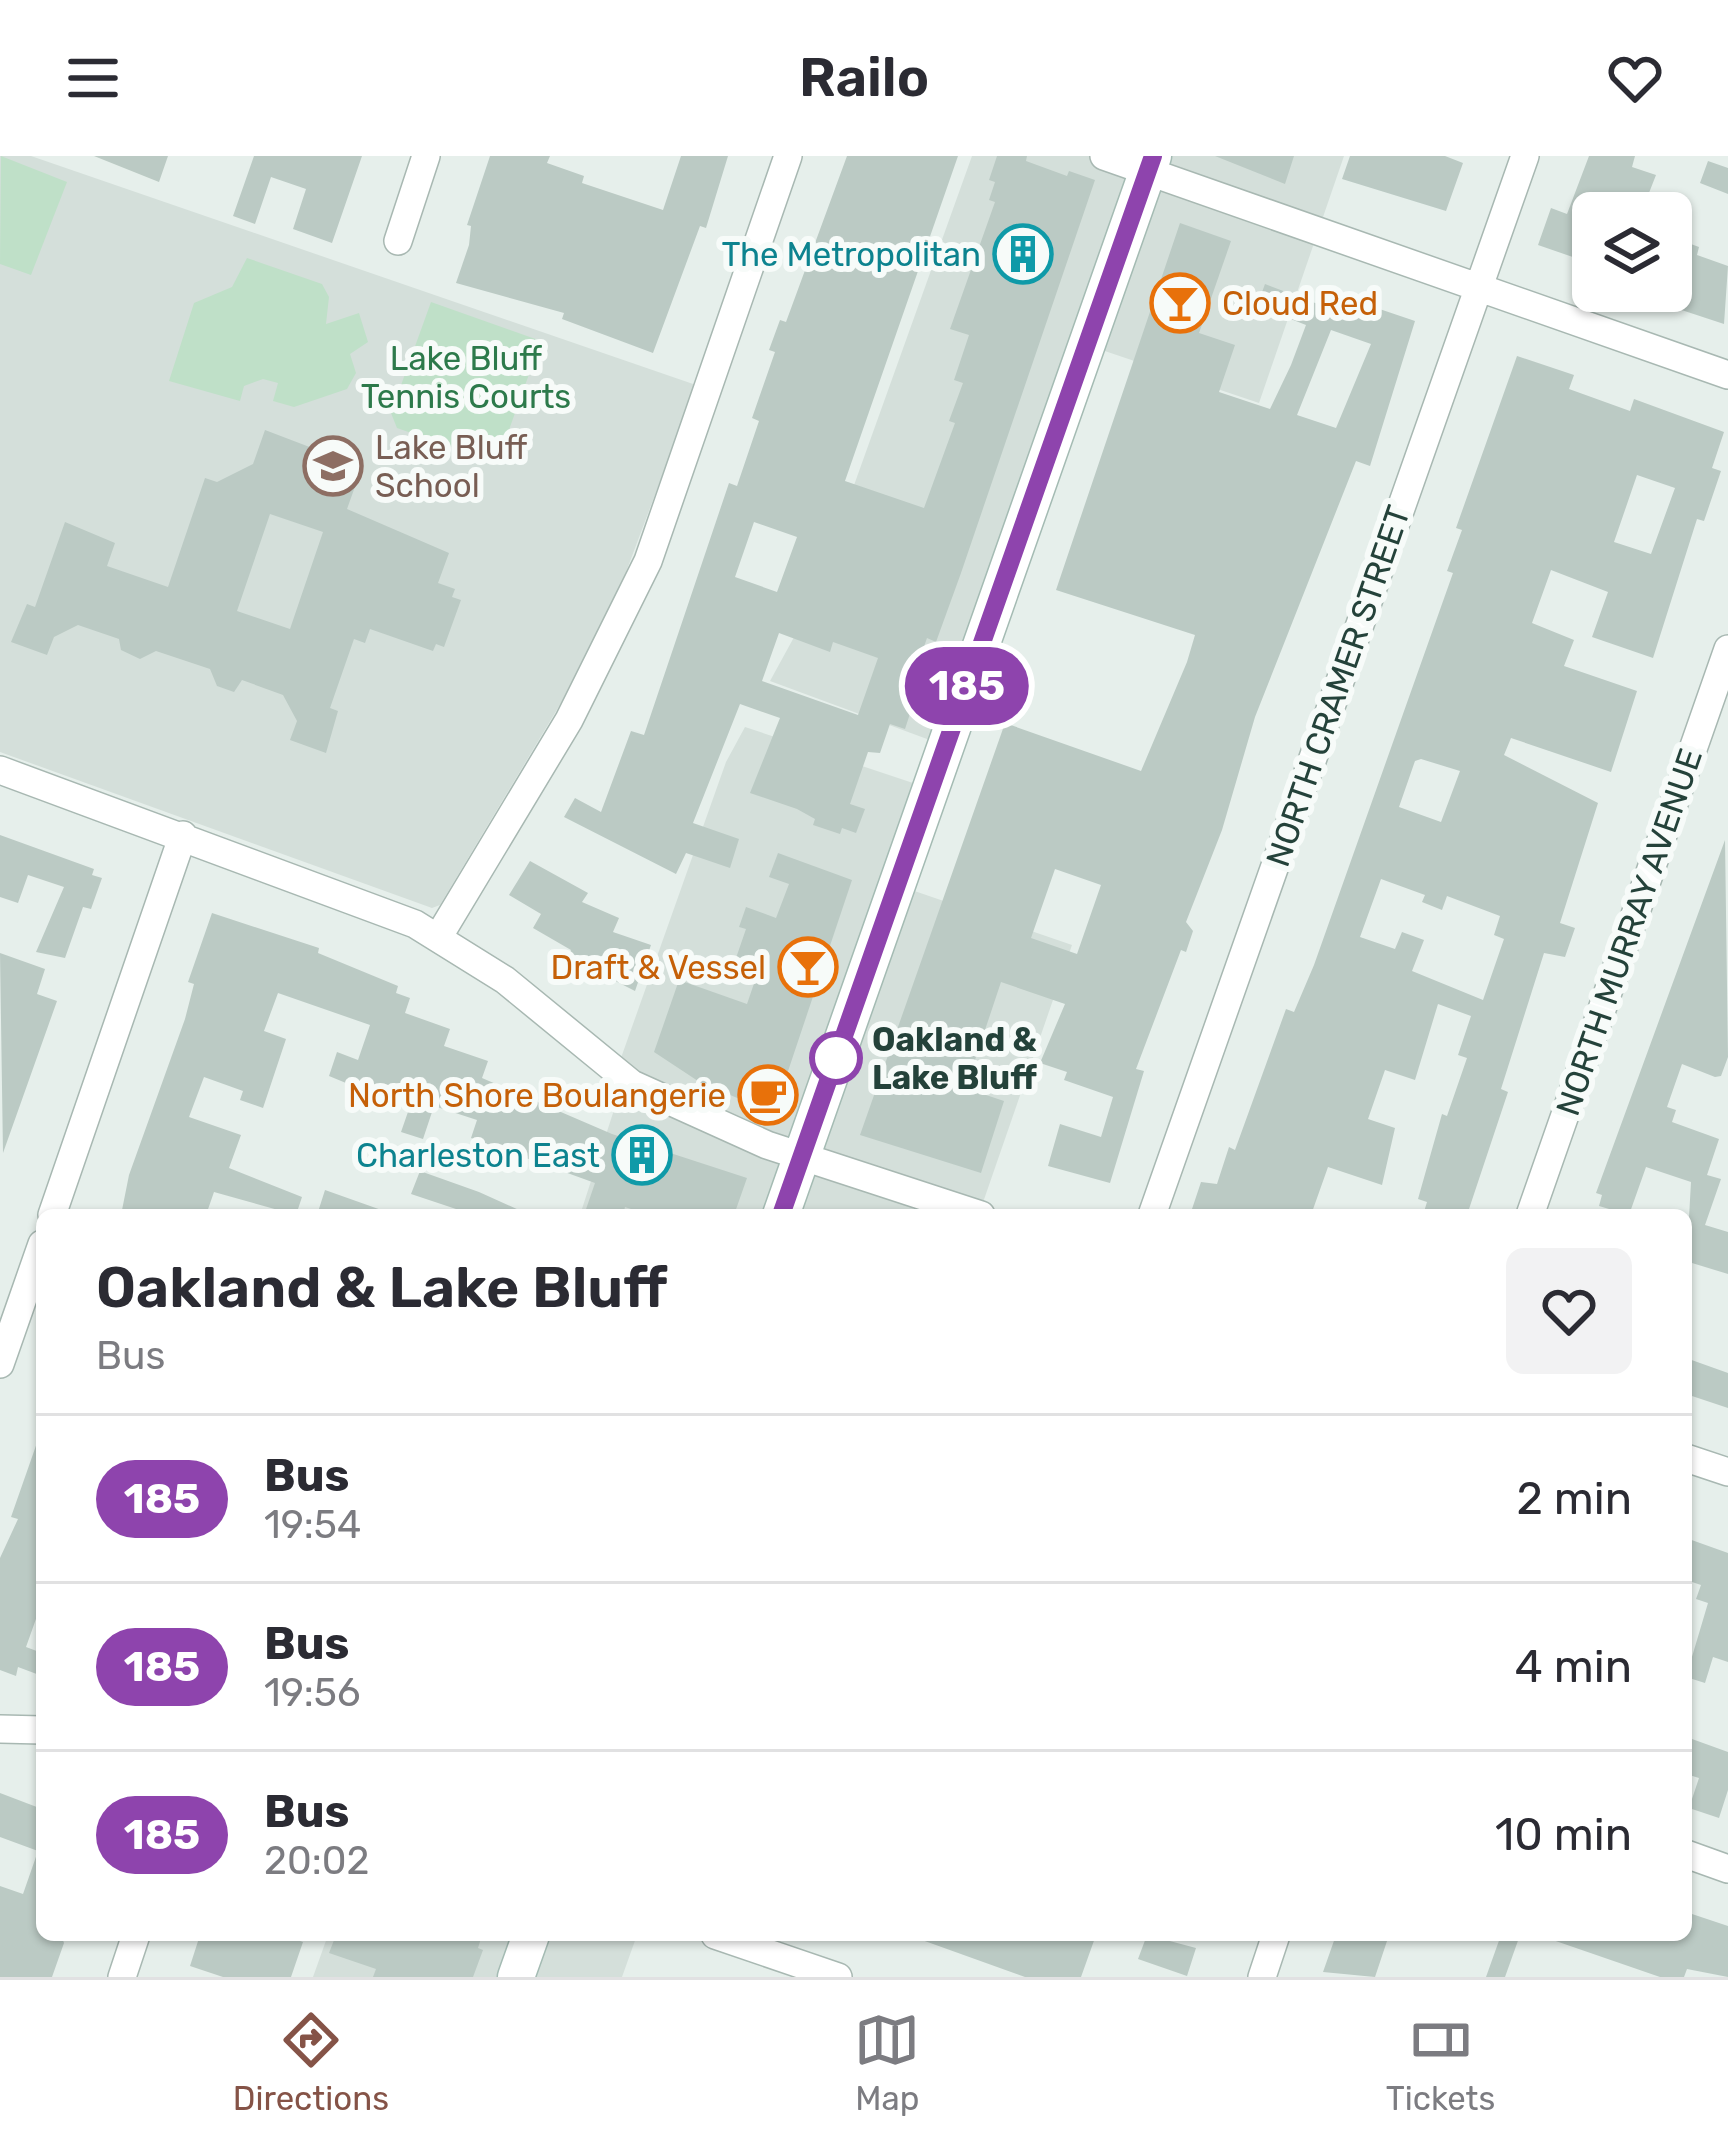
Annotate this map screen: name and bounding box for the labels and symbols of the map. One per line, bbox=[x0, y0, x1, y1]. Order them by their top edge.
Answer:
building icon: The Metropolitan bbox=[992, 223, 1054, 285]
place label: The Metropolitan bbox=[722, 235, 981, 274]
bar icon: Cloud Red bbox=[1149, 272, 1211, 334]
place label: Cloud Red bbox=[1222, 284, 1378, 323]
park label: Lake Bluff Tennis Courts bbox=[361, 339, 571, 416]
place label: Lake Bluff School bbox=[375, 428, 528, 505]
school or university icon: Lake Bluff School bbox=[302, 435, 364, 497]
street label: NORTH CRAMER STREET bbox=[1258, 500, 1418, 872]
line badge: 185 bbox=[898, 647, 1036, 725]
street label: NORTH MURRAY AVENUE bbox=[1548, 743, 1710, 1121]
bar icon: Draft & Vessel bbox=[777, 936, 839, 998]
place label: Draft & Vessel bbox=[551, 948, 766, 987]
place label: Oakland & Lake Bluff bbox=[872, 1020, 1037, 1097]
marker: Oakland & Lake Bluff bbox=[811, 1033, 861, 1083]
cafe icon: North Shore Boulangerie bbox=[737, 1064, 799, 1126]
place label: North Shore Boulangerie bbox=[348, 1076, 726, 1115]
building icon: Charleston East bbox=[611, 1124, 673, 1186]
place label: Charleston East bbox=[356, 1136, 600, 1175]

